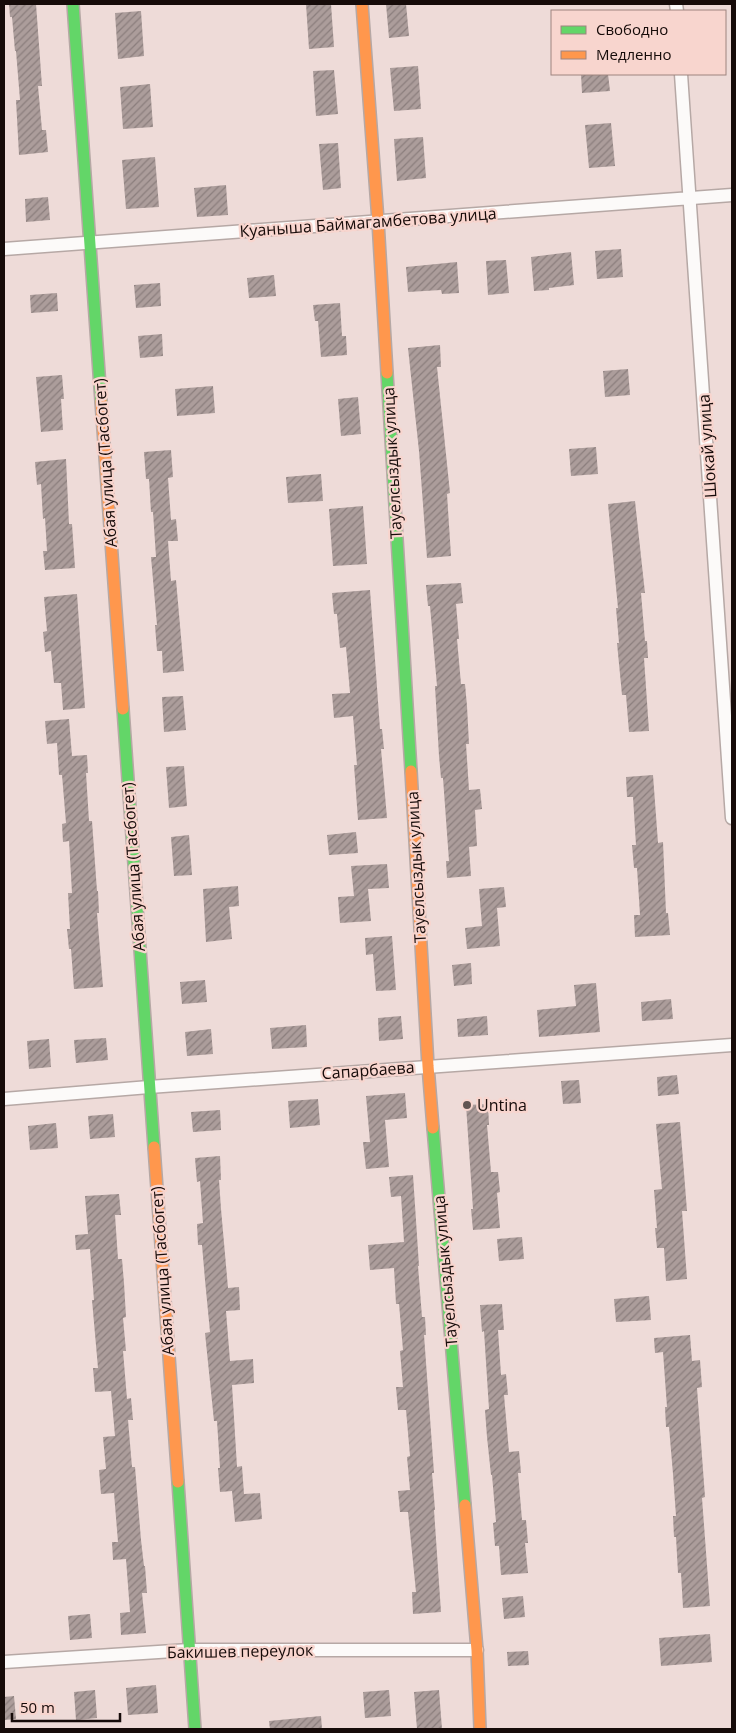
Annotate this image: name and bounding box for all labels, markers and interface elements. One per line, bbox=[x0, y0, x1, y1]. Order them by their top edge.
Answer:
legend bbox=[551, 10, 726, 75]
text: Свободно bbox=[596, 19, 668, 39]
text: Медленно bbox=[596, 44, 672, 64]
street label: Куаныша Баймагамбетова улица bbox=[239, 202, 497, 242]
street label: Абая улица (Тасбогет) bbox=[88, 378, 122, 548]
street label: Тауелсыздык улица bbox=[377, 387, 407, 539]
street label: Шокай улица bbox=[692, 393, 722, 499]
street label: Абая улица (Тасбогет) bbox=[116, 782, 150, 952]
street label: Тауелсыздык улица bbox=[401, 791, 431, 943]
street label: Сапарбаева bbox=[321, 1056, 415, 1084]
place label: Untina bbox=[477, 1094, 527, 1116]
marker: Untina bbox=[461, 1099, 473, 1111]
street label: Абая улица (Тасбогет) bbox=[145, 1186, 179, 1356]
street label: Тауелсыздык улица bbox=[427, 1194, 463, 1348]
street label: Бакишев переулок bbox=[167, 1639, 314, 1663]
scale bar bbox=[12, 1690, 120, 1722]
text: 50 m bbox=[20, 1697, 55, 1717]

